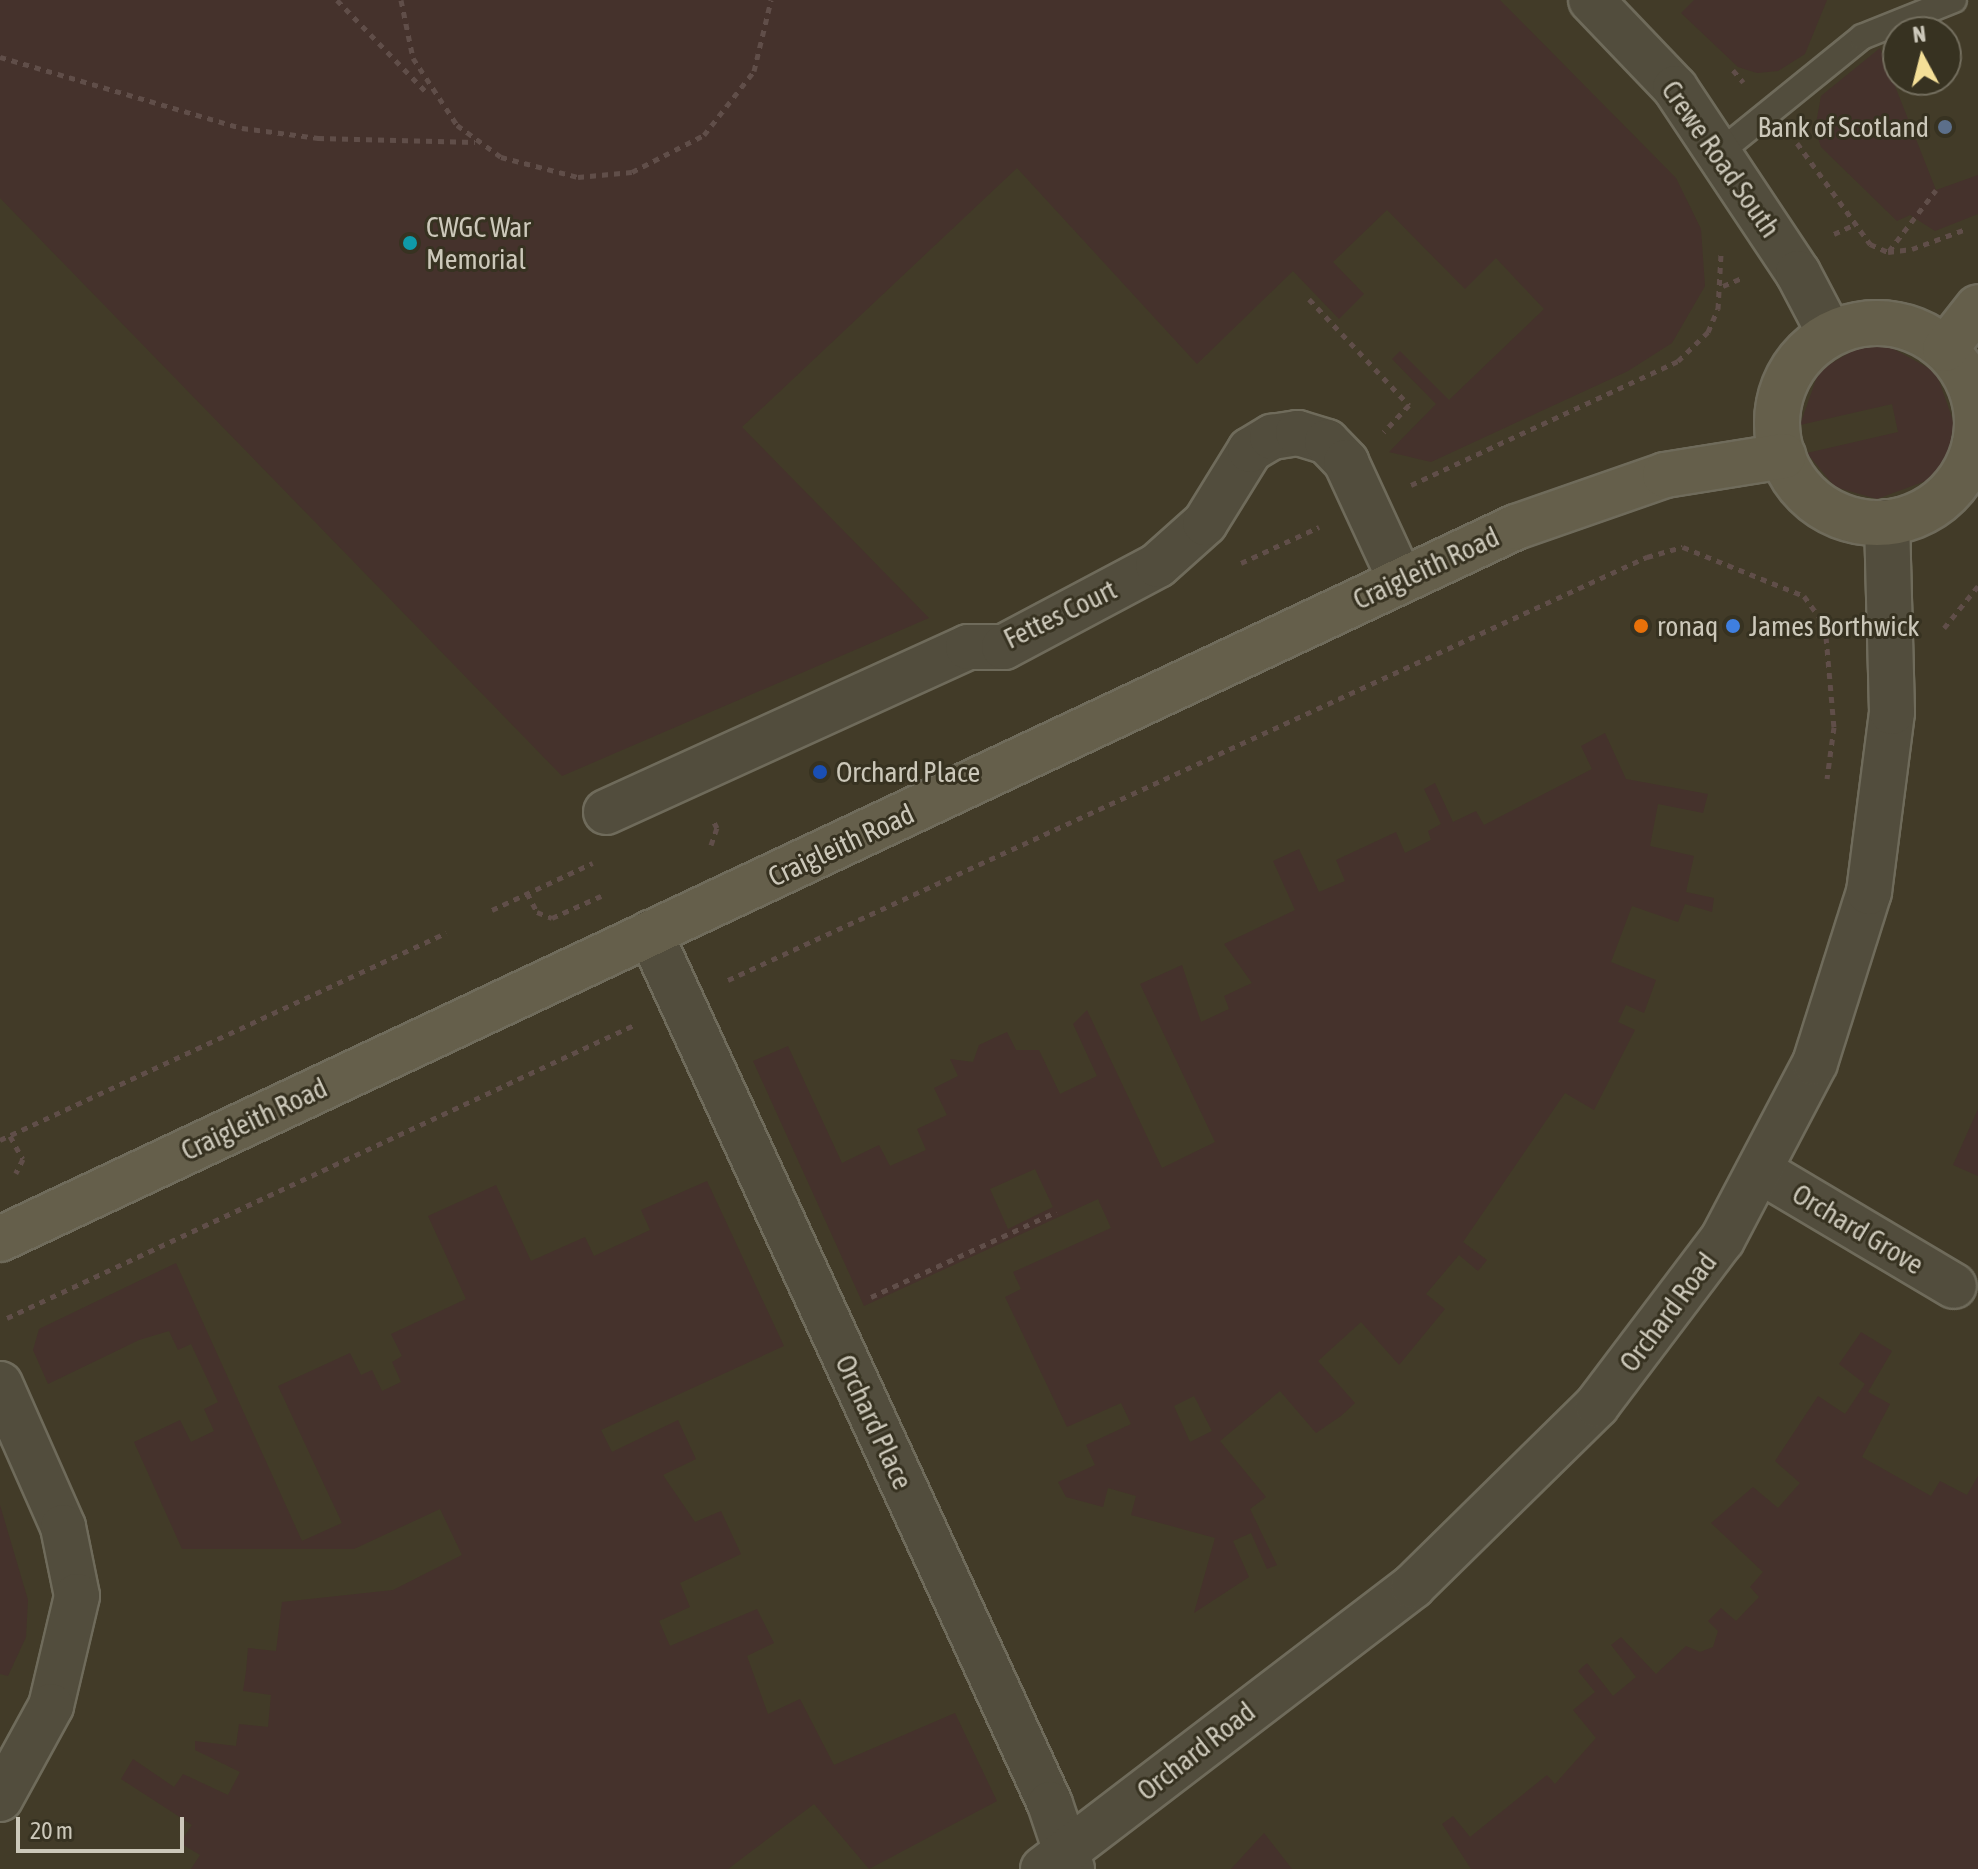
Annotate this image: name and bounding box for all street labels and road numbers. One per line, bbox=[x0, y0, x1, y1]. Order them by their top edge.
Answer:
street label: Crewe Road South bbox=[1655, 74, 1787, 244]
street label: Craigleith Road bbox=[1348, 520, 1504, 616]
street label: Fettes Court bbox=[998, 572, 1122, 656]
street label: Craigleith Road bbox=[763, 797, 919, 893]
street label: Craigleith Road bbox=[176, 1071, 332, 1167]
street label: Orchard Grove bbox=[1786, 1177, 1930, 1281]
street label: Orchard Road bbox=[1612, 1246, 1724, 1378]
street label: Orchard Place bbox=[828, 1350, 920, 1494]
street label: Orchard Road bbox=[1130, 1695, 1262, 1807]

